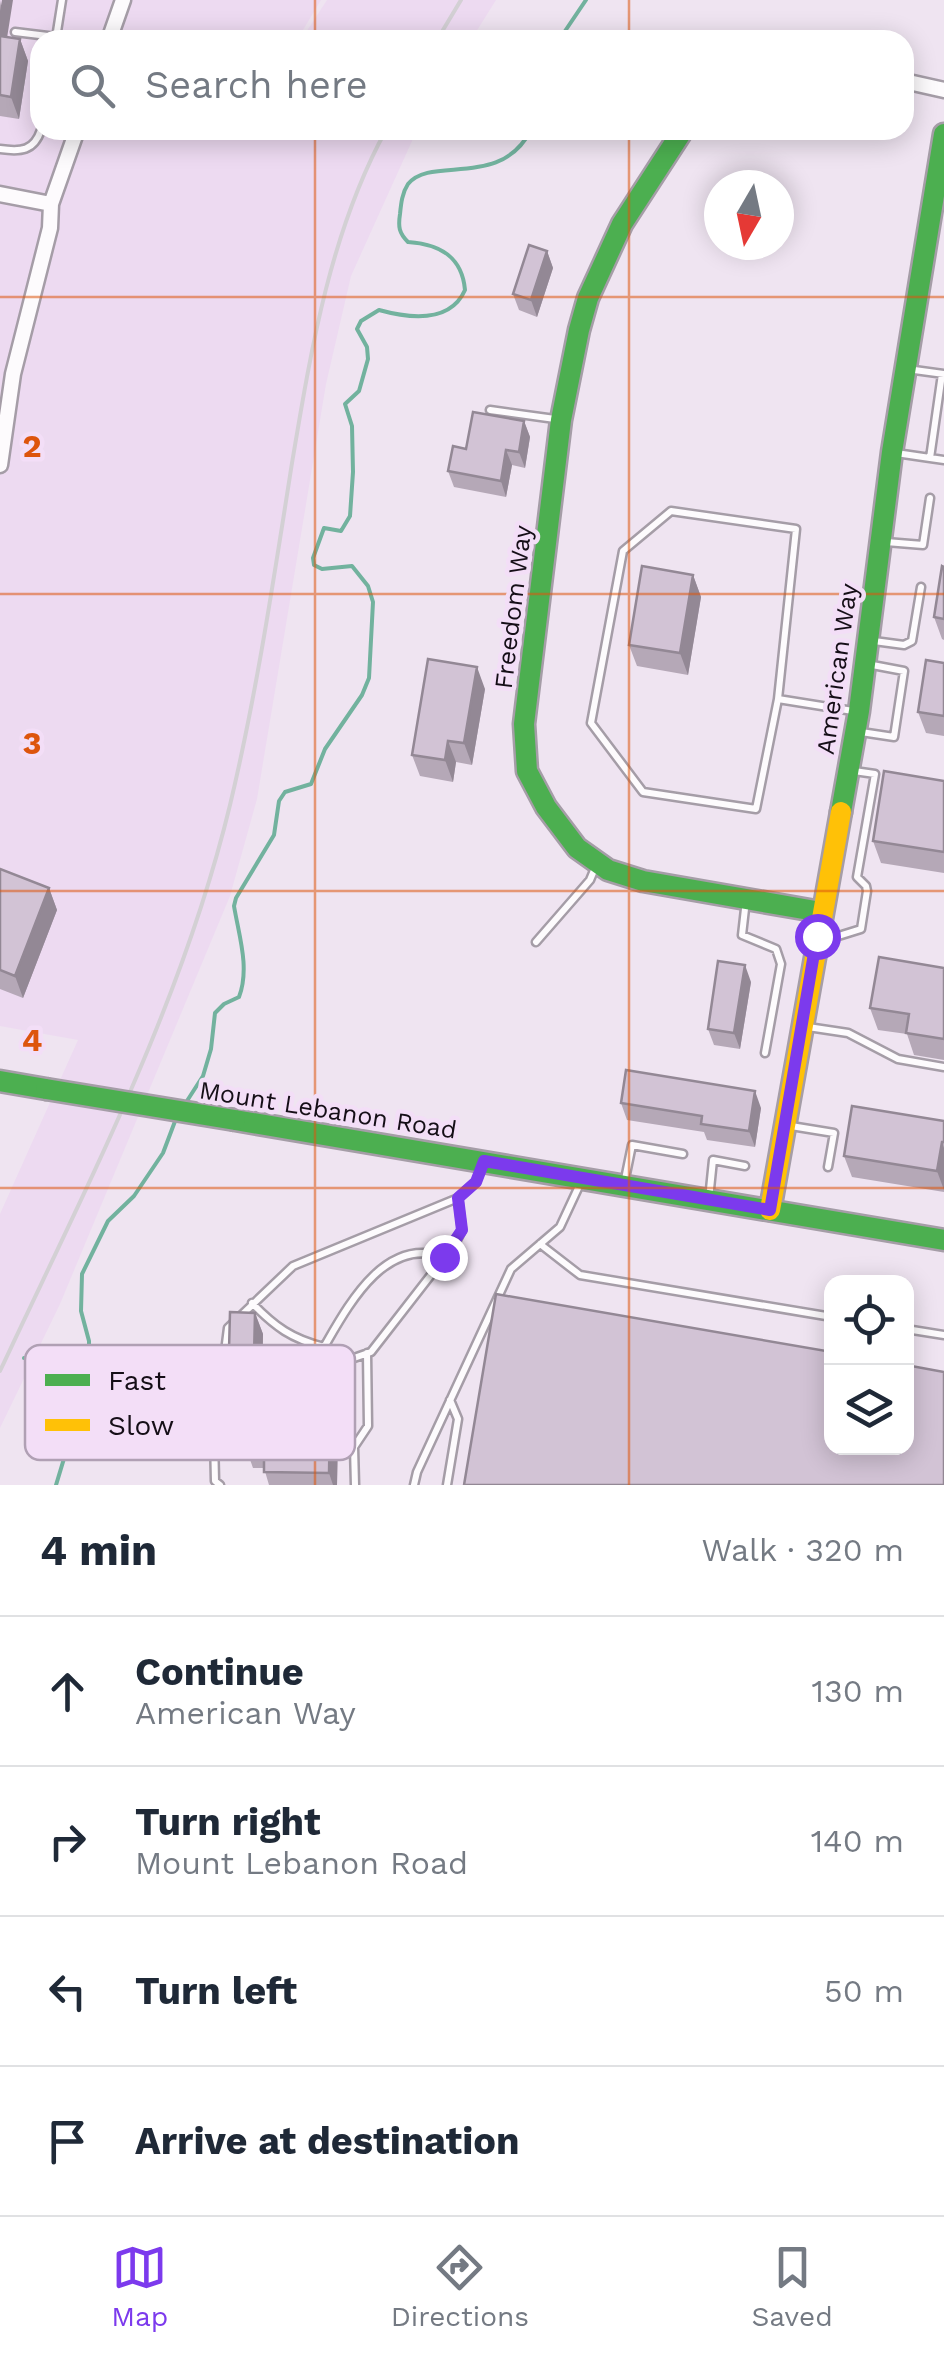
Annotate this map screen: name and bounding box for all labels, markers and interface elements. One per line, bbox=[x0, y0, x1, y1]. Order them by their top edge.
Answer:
search box bbox=[30, 30, 914, 140]
icon: search bbox=[65, 58, 120, 113]
text: Search here bbox=[145, 63, 368, 107]
north arrow bbox=[704, 170, 794, 260]
text: 2 bbox=[22, 427, 42, 465]
street label: Freedom Way bbox=[489, 523, 537, 690]
street label: American Way bbox=[811, 581, 863, 756]
text: 3 bbox=[23, 724, 41, 762]
route start bbox=[795, 914, 841, 960]
text: 4 bbox=[22, 1021, 42, 1059]
street label: Mount Lebanon Road bbox=[197, 1075, 459, 1145]
route end bbox=[422, 1235, 468, 1281]
map controls bbox=[824, 1275, 914, 1455]
button: locate bbox=[824, 1275, 914, 1365]
legend bbox=[25, 1345, 355, 1460]
text: Fast bbox=[108, 1364, 166, 1397]
button: layers bbox=[824, 1365, 914, 1455]
text: Slow bbox=[108, 1409, 174, 1442]
text: 4 min bbox=[40, 1526, 157, 1575]
text: Walk · 320 m bbox=[702, 1531, 904, 1569]
text: Continue bbox=[135, 1650, 304, 1694]
icon: ahead bbox=[40, 1664, 95, 1719]
text: 130 m bbox=[812, 1672, 904, 1710]
text: American Way bbox=[135, 1694, 356, 1732]
text: Turn right bbox=[135, 1800, 321, 1844]
icon: right bbox=[40, 1814, 95, 1869]
text: 140 m bbox=[811, 1822, 904, 1860]
text: Mount Lebanon Road bbox=[135, 1844, 468, 1882]
icon: left bbox=[40, 1964, 95, 2019]
text: Turn left bbox=[135, 1969, 297, 2013]
text: 50 m bbox=[824, 1972, 904, 2010]
icon: arrive bbox=[40, 2114, 95, 2169]
text: Arrive at destination bbox=[135, 2119, 520, 2163]
tab: Map bbox=[111, 2240, 168, 2333]
tab: Directions bbox=[391, 2240, 529, 2333]
tab: Saved bbox=[751, 2240, 833, 2333]

